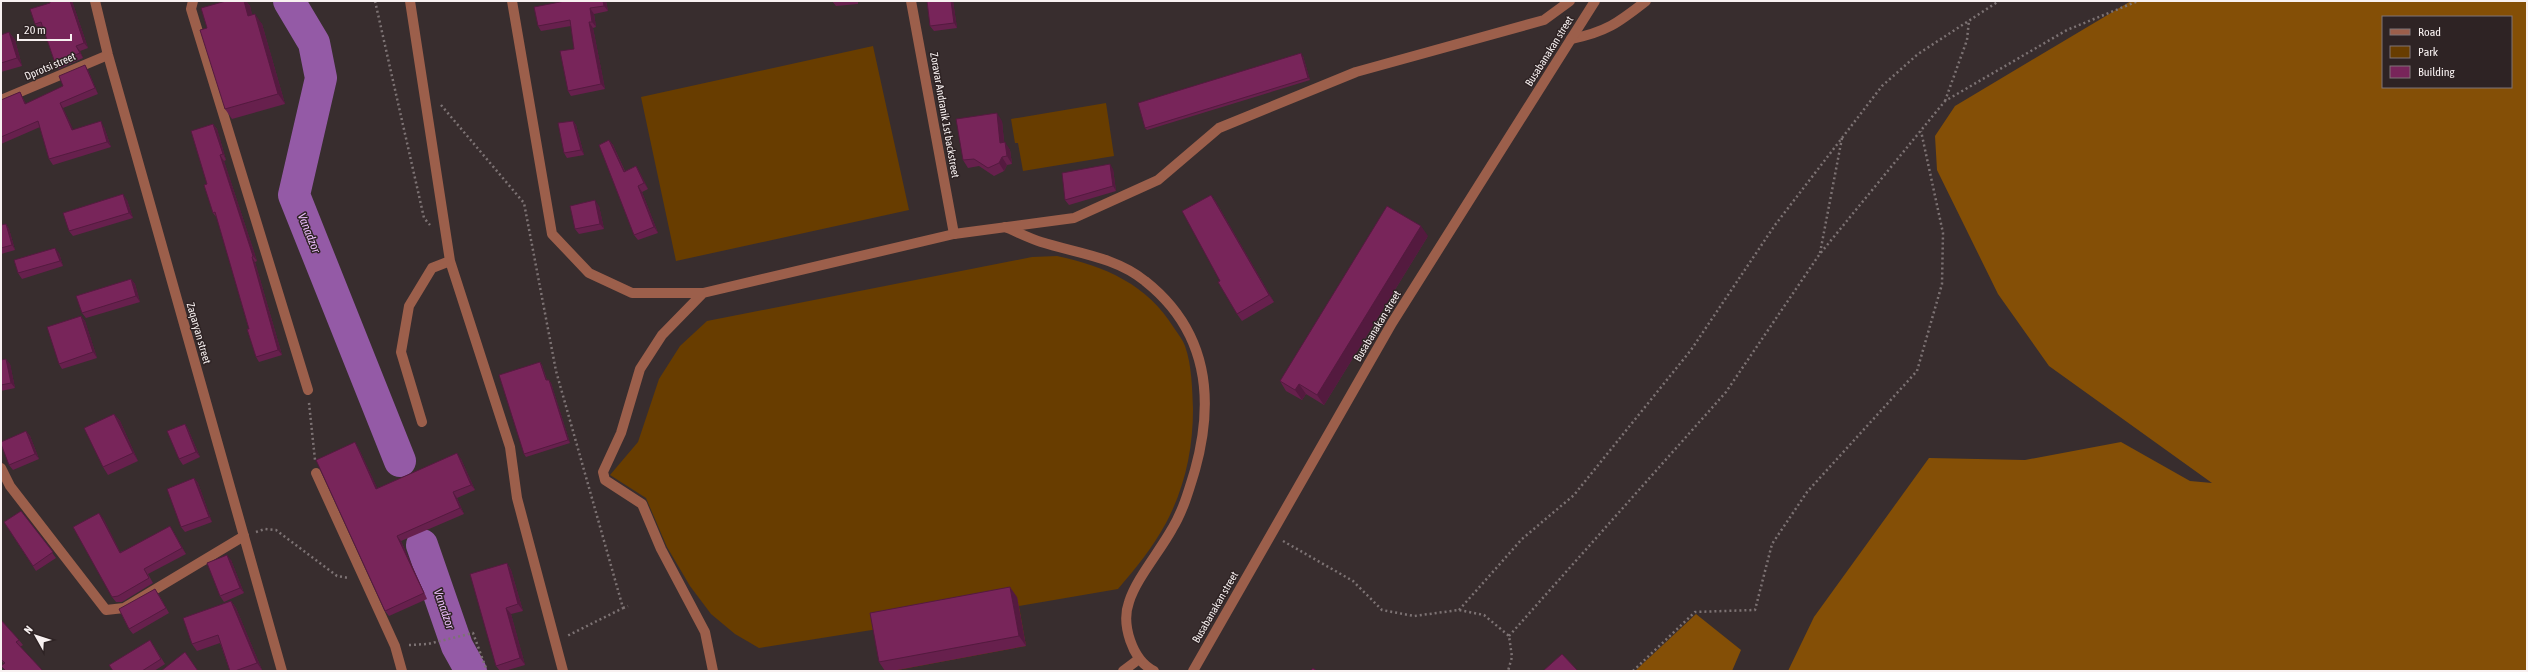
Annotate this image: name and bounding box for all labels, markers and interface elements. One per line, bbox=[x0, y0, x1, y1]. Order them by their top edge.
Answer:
street label: Busabanakan street bbox=[1523, 14, 1575, 88]
scale bar bbox=[18, 16, 71, 42]
legend bbox=[2382, 16, 2512, 88]
text: 20 m bbox=[24, 23, 46, 37]
text: Road bbox=[2418, 25, 2441, 39]
text: Park bbox=[2418, 45, 2439, 59]
street label: Dprotsi street bbox=[23, 50, 77, 82]
street label: Zoravar Andranik 1st backstreet bbox=[928, 51, 962, 179]
text: Building bbox=[2418, 65, 2456, 79]
water label: Vanadzor bbox=[295, 211, 323, 255]
street label: Busabanakan street bbox=[1351, 288, 1403, 364]
street label: Zaqaryan street bbox=[184, 301, 214, 365]
street label: Busabanakan street bbox=[1190, 569, 1240, 645]
water label: Vanadzor bbox=[431, 587, 458, 631]
north arrow bbox=[16, 616, 56, 656]
text: N bbox=[22, 623, 35, 636]

